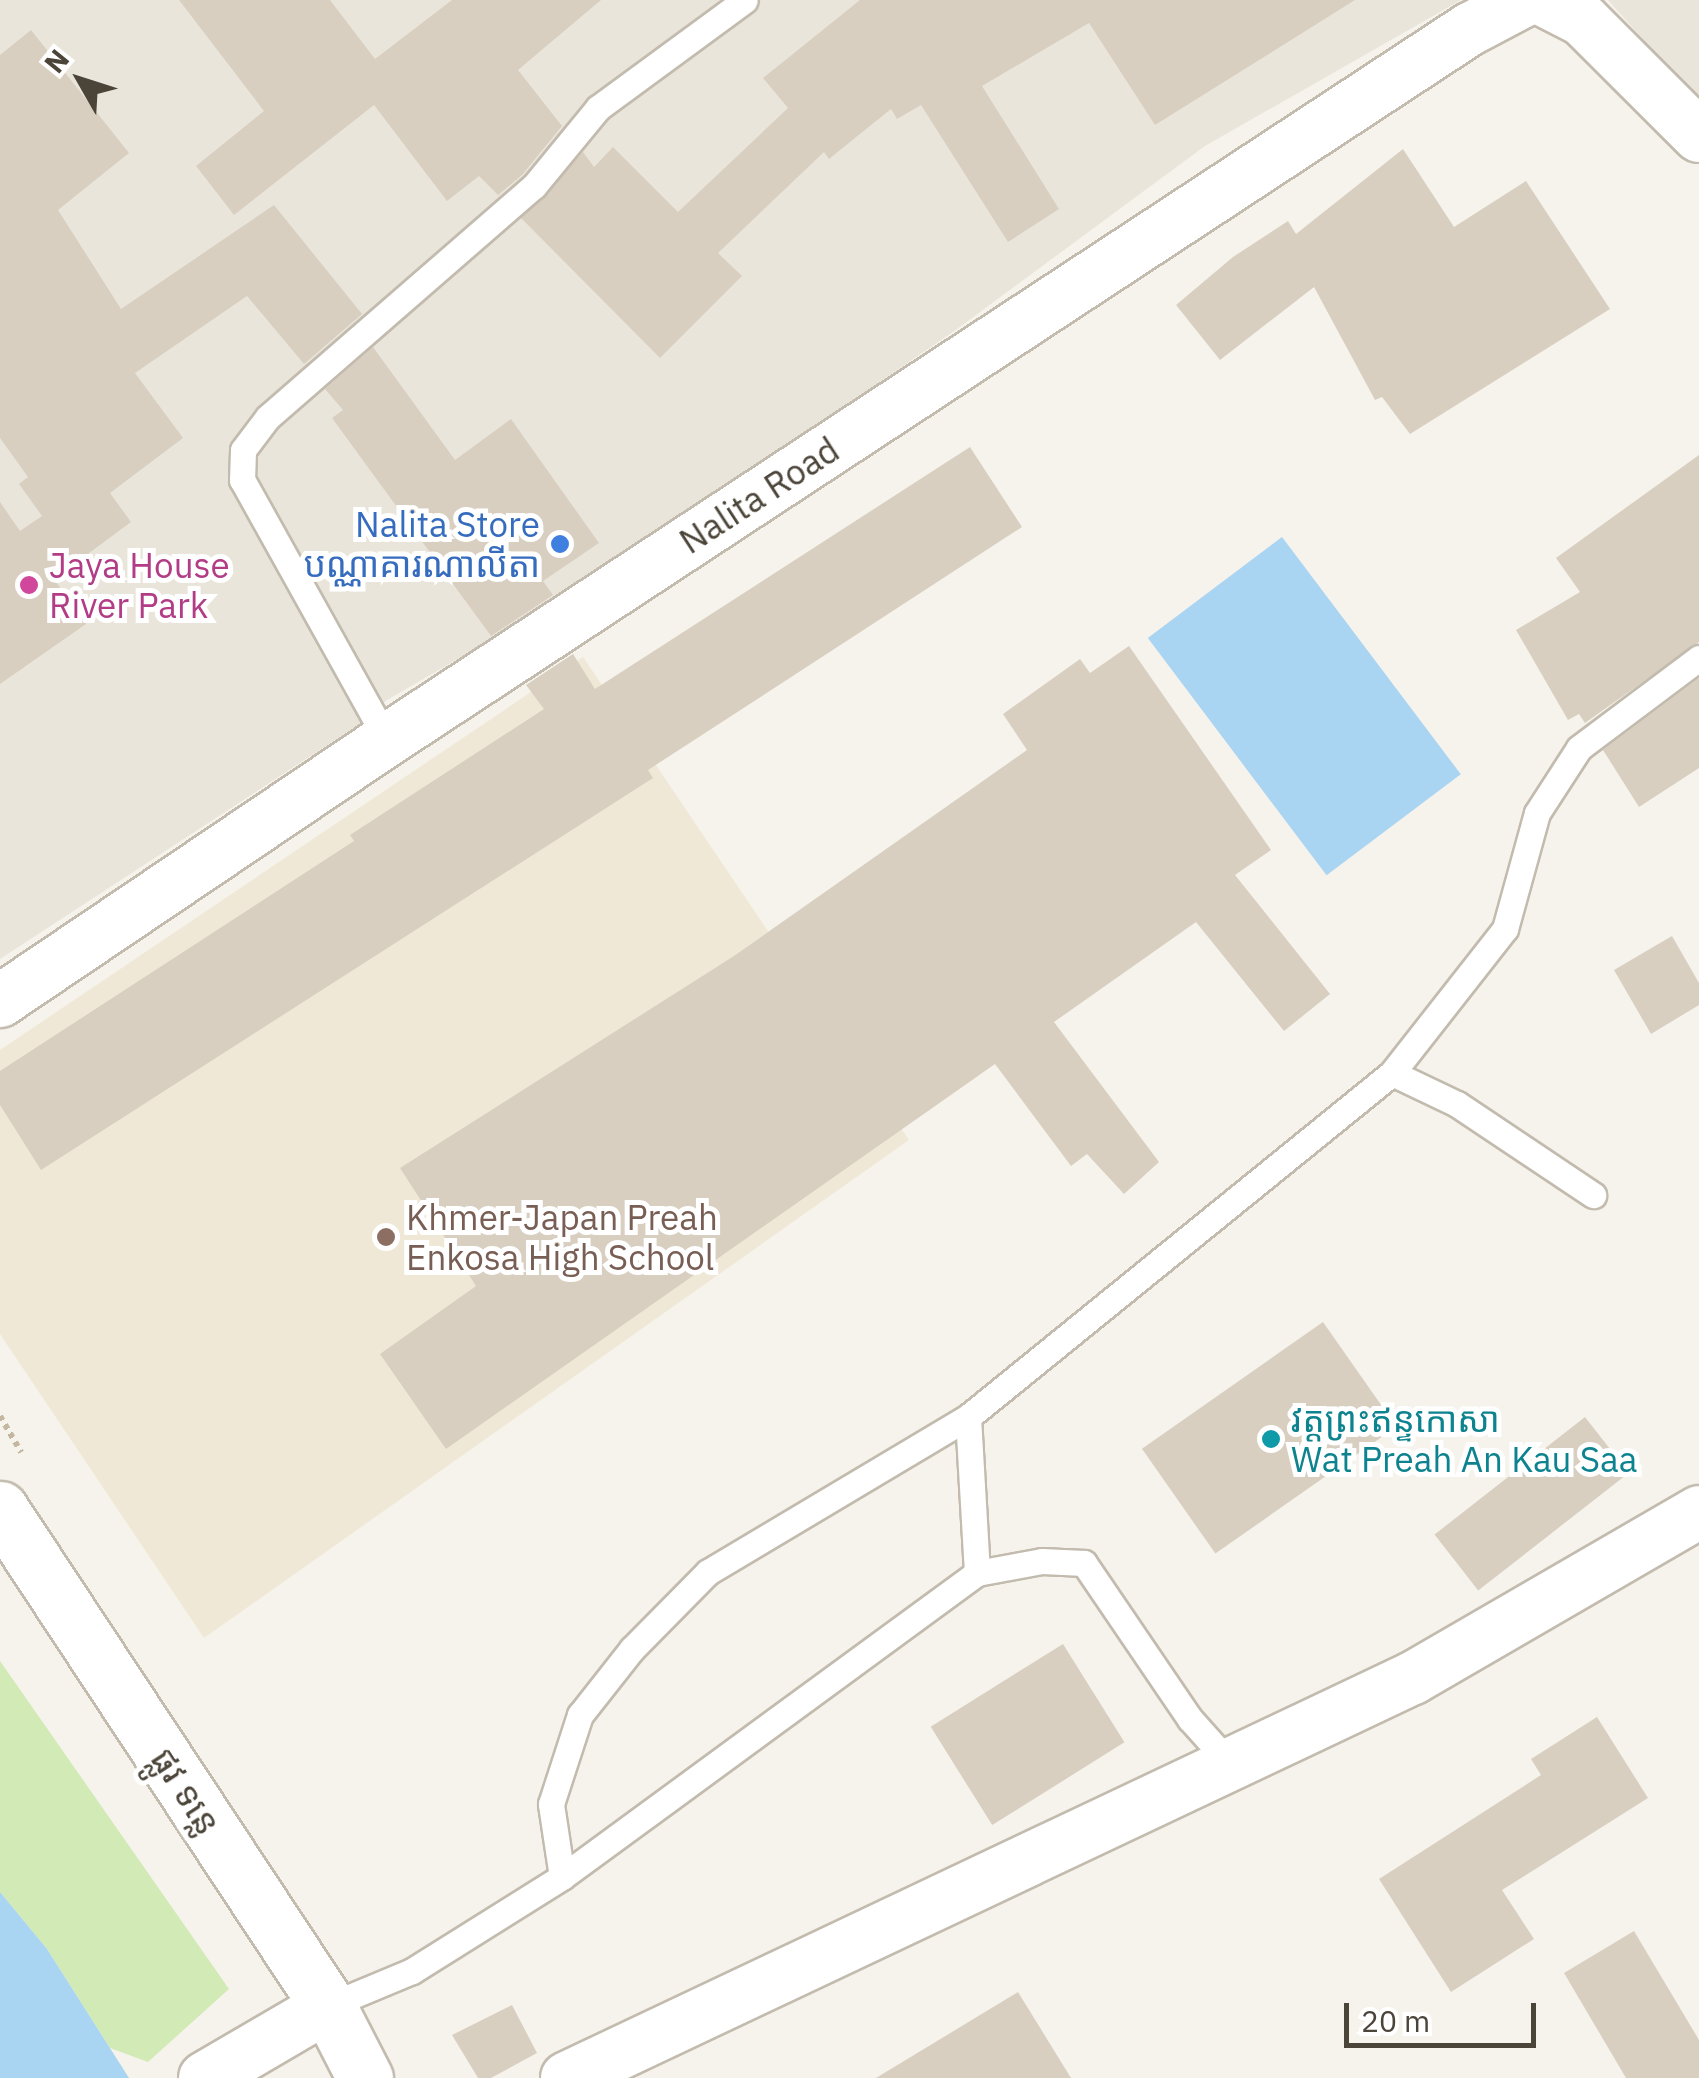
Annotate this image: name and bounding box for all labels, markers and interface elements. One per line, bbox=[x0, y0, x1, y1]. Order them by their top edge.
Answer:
north arrow bbox=[30, 30, 130, 130]
text: N bbox=[36, 41, 77, 80]
street label: Nalita Road bbox=[671, 428, 847, 562]
place label: Nalita Store បណ្ណាគារណាលីតា bbox=[304, 503, 540, 585]
marker: Nalita Store បណ្ណាគារណាលីតា bbox=[549, 533, 571, 555]
place label: Jaya House River Park bbox=[49, 544, 230, 626]
marker: Jaya House River Park bbox=[18, 574, 40, 596]
place label: Khmer-Japan Preah Enkosa High School bbox=[406, 1196, 718, 1278]
marker: Khmer-Japan Preah Enkosa High School bbox=[375, 1226, 397, 1248]
place label: វត្តព្រះឥន្ទកោសា Wat Preah An Kau Saa bbox=[1291, 1398, 1637, 1480]
marker: វត្តព្រះឥន្ទកោសា Wat Preah An Kau Saa bbox=[1260, 1428, 1282, 1450]
street label: ផ្លូវ ទន្លេ bbox=[142, 1740, 230, 1842]
scale bar bbox=[1349, 1983, 1542, 2045]
text: 20 m bbox=[1361, 2001, 1430, 2040]

